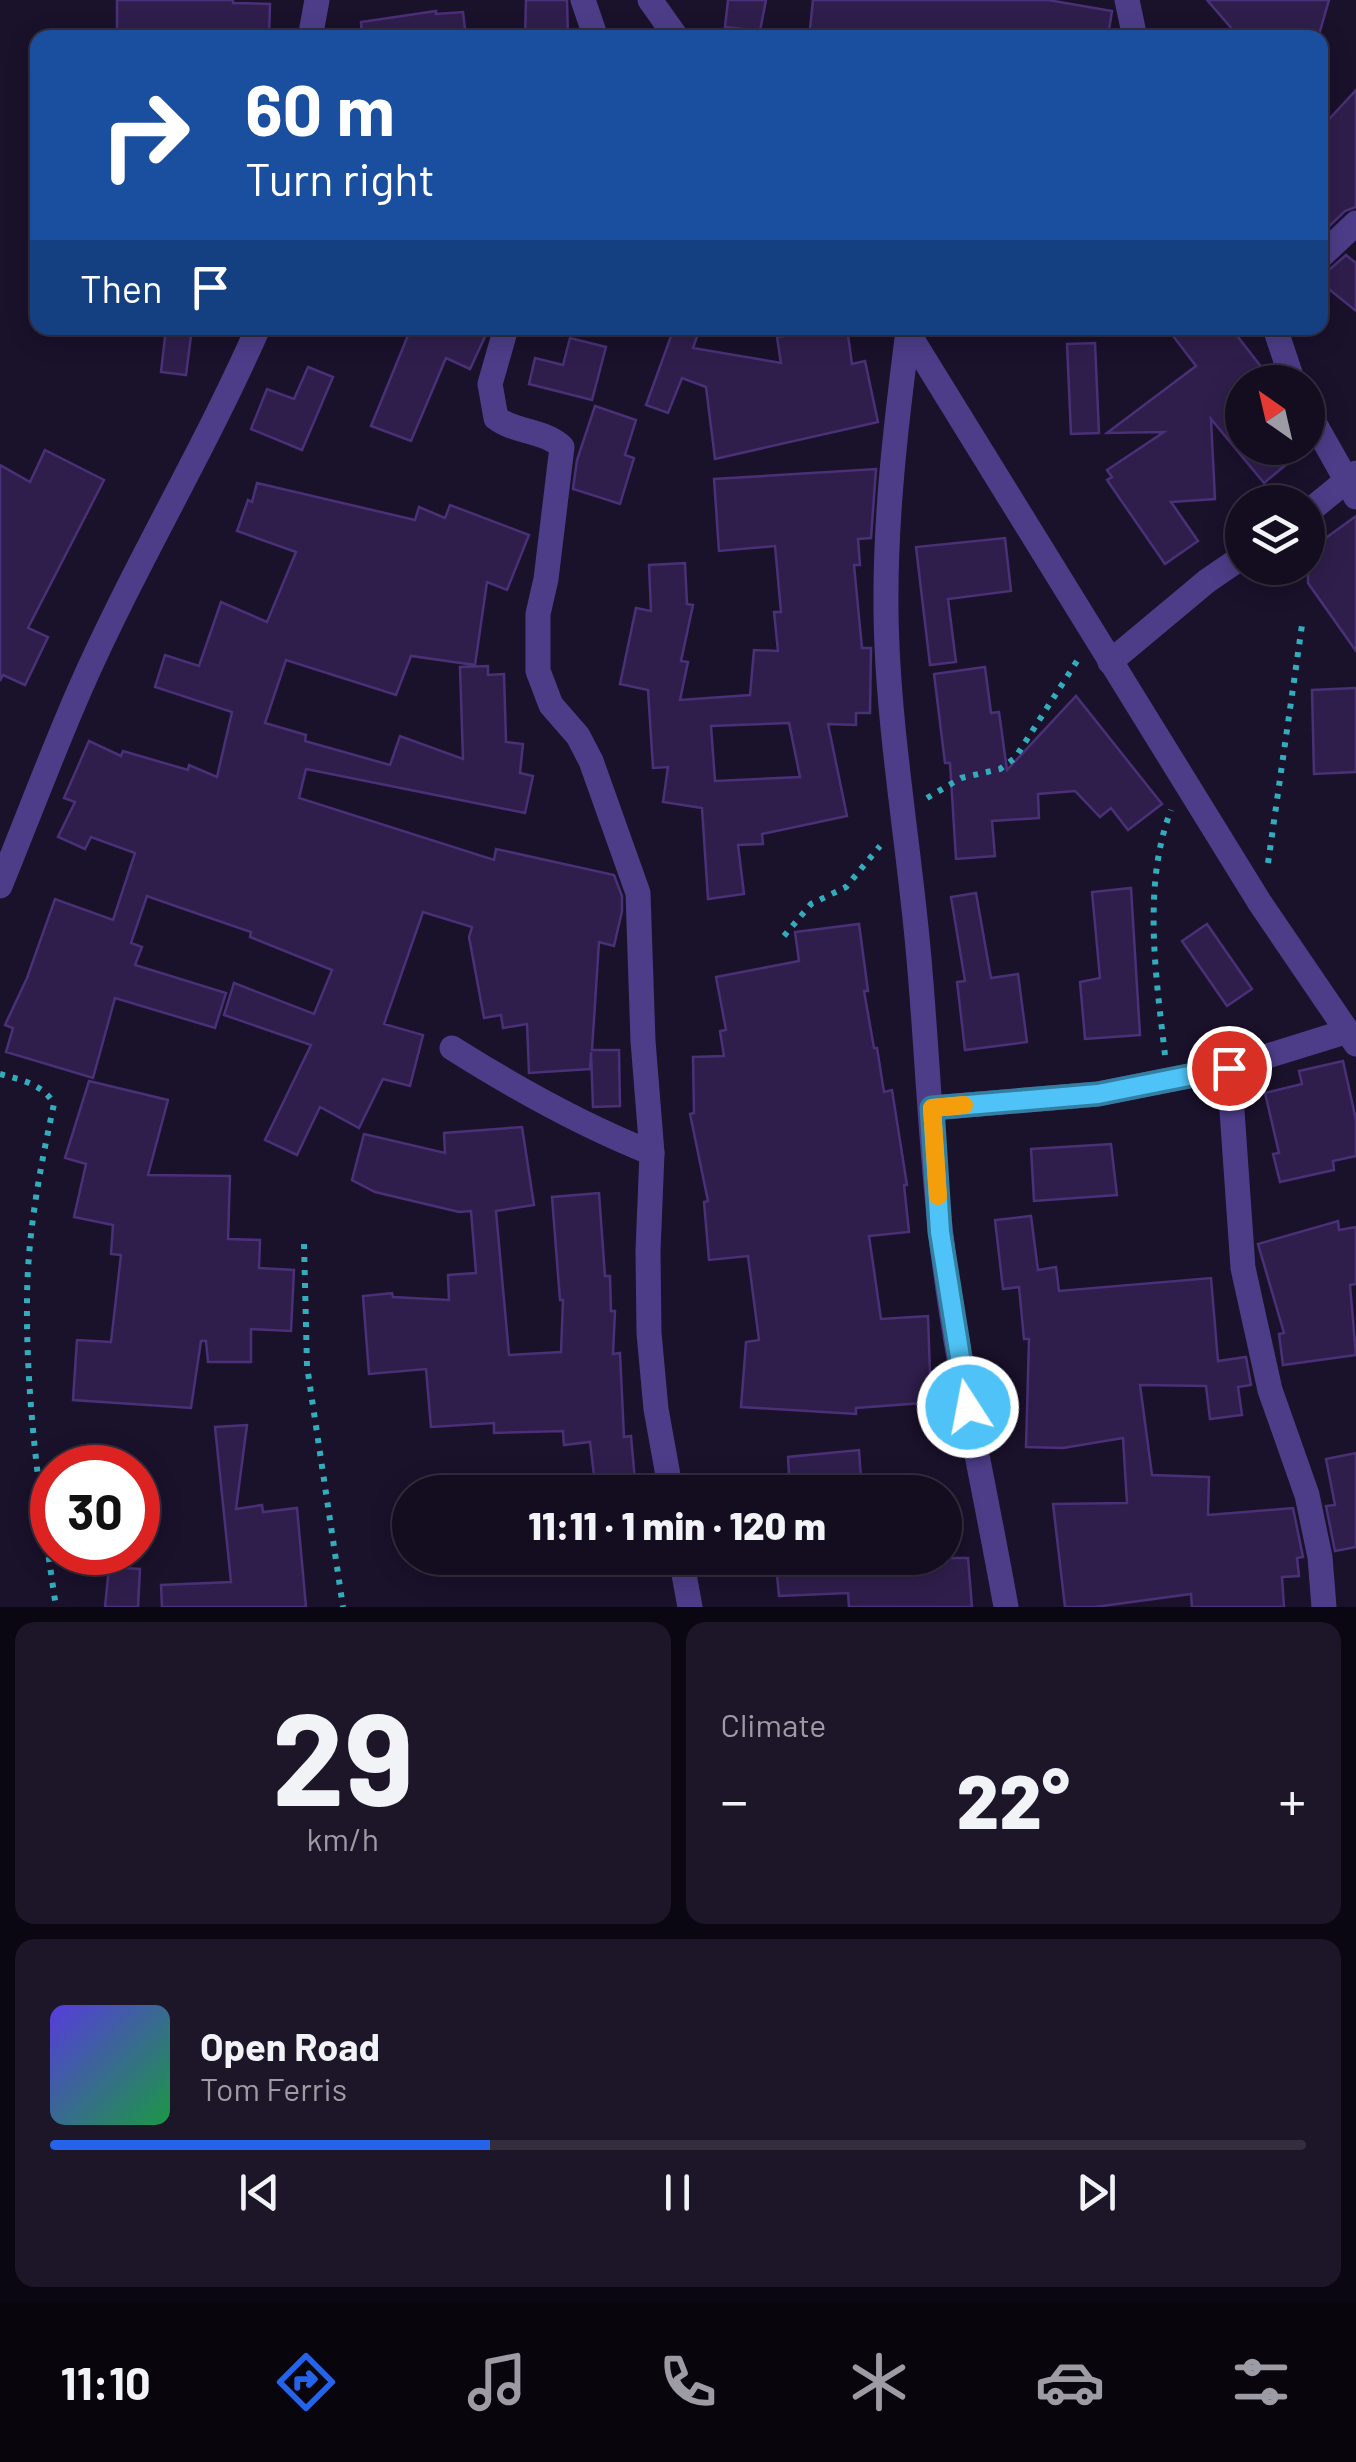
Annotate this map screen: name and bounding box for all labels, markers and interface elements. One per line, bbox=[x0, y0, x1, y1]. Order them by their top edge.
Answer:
text: 60 m bbox=[245, 66, 395, 150]
icon: right bbox=[80, 70, 210, 200]
text: Turn right bbox=[245, 151, 435, 205]
icon: arrive bbox=[183, 260, 238, 315]
text: Then bbox=[80, 265, 163, 311]
north arrow bbox=[1225, 365, 1325, 465]
map controls bbox=[1225, 365, 1325, 585]
button: layers bbox=[1225, 485, 1325, 585]
pin bbox=[1187, 1026, 1272, 1111]
icon: arrive bbox=[1202, 1041, 1257, 1096]
position arrow bbox=[916, 1355, 1020, 1459]
speed limit sign: 30 bbox=[30, 1445, 160, 1575]
text: 11:11 · 1 min · 120 m bbox=[528, 1502, 826, 1548]
text: 29 bbox=[272, 1676, 414, 1832]
text: Climate bbox=[721, 1705, 826, 1743]
text: 22° bbox=[957, 1754, 1070, 1844]
text: − bbox=[721, 1766, 748, 1832]
text: + bbox=[1278, 1766, 1306, 1832]
text: km/h bbox=[307, 1819, 379, 1857]
text: Open Road bbox=[200, 2023, 380, 2069]
text: Tom Ferris bbox=[200, 2069, 347, 2107]
icon: previous bbox=[232, 2165, 287, 2220]
icon: pause bbox=[650, 2165, 705, 2220]
icon: next bbox=[1069, 2165, 1124, 2220]
icon: directions bbox=[271, 2347, 341, 2417]
icon: music bbox=[462, 2347, 532, 2417]
icon: phone bbox=[653, 2347, 723, 2417]
icon: climate bbox=[844, 2347, 914, 2417]
icon: car bbox=[1035, 2347, 1105, 2417]
icon: filters bbox=[1226, 2347, 1296, 2417]
text: 11:10 bbox=[60, 2355, 151, 2409]

